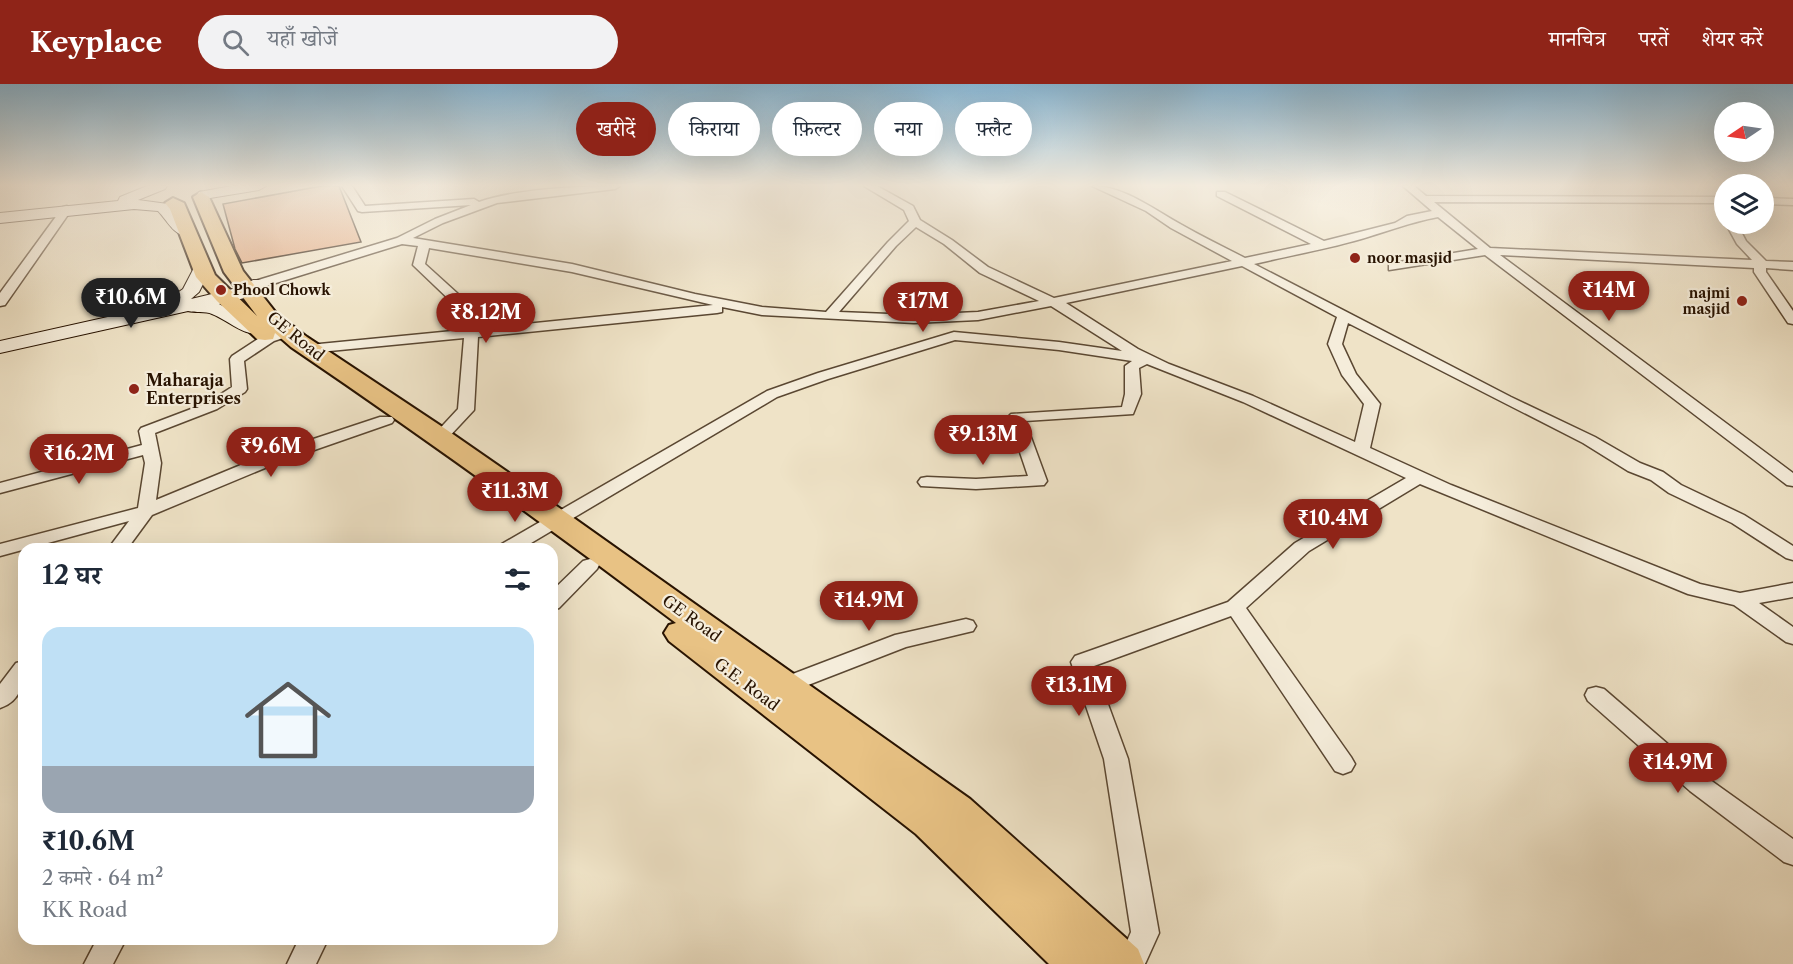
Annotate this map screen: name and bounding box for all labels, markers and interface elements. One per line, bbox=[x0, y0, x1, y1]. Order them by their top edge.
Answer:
search box bbox=[198, 15, 618, 69]
text: Keyplace bbox=[30, 25, 162, 59]
text: यहाँ खोजें bbox=[267, 25, 337, 52]
icon: search bbox=[219, 26, 252, 59]
text: मानचित्र bbox=[1549, 26, 1606, 51]
text: परतें bbox=[1639, 26, 1669, 51]
text: शेयर करें bbox=[1702, 26, 1763, 51]
chip: खरीदें bbox=[576, 102, 656, 156]
chip: किराया bbox=[668, 102, 760, 156]
chip: फ़िल्टर bbox=[772, 102, 862, 156]
chip: नया bbox=[874, 102, 943, 156]
chip: फ़्लैट bbox=[955, 102, 1032, 156]
north arrow bbox=[1714, 102, 1774, 162]
map controls bbox=[1714, 102, 1774, 234]
button: layers bbox=[1714, 174, 1774, 234]
place label: noor masjid bbox=[1367, 249, 1453, 267]
marker: noor masjid bbox=[1348, 251, 1362, 265]
pin: ₹14M bbox=[1573, 271, 1645, 322]
pin: ₹10.6M bbox=[82, 278, 180, 329]
text: ₹14M bbox=[1582, 278, 1636, 302]
place label: Phool Chowk bbox=[233, 281, 331, 299]
pin: ₹17M bbox=[887, 282, 959, 333]
marker: Phool Chowk bbox=[214, 283, 228, 297]
place label: najmi masjid bbox=[1683, 284, 1731, 318]
text: ₹10.6M bbox=[95, 285, 167, 309]
text: ₹17M bbox=[897, 289, 949, 313]
pin: ₹8.12M bbox=[437, 293, 535, 344]
marker: najmi masjid bbox=[1735, 294, 1749, 308]
text: ₹8.12M bbox=[450, 300, 522, 324]
street label: GE Road bbox=[263, 307, 329, 365]
place label: Maharaja Enterprises bbox=[146, 370, 241, 408]
marker: Maharaja Enterprises bbox=[127, 382, 141, 396]
pin: ₹9.13M bbox=[934, 415, 1032, 466]
text: ₹9.13M bbox=[948, 422, 1018, 446]
pin: ₹9.6M bbox=[229, 427, 313, 478]
pin: ₹16.2M bbox=[30, 434, 128, 485]
text: ₹9.6M bbox=[240, 434, 302, 458]
text: ₹16.2M bbox=[44, 441, 114, 465]
pin: ₹11.3M bbox=[466, 472, 564, 523]
text: ₹11.3M bbox=[481, 479, 549, 503]
pin: ₹10.4M bbox=[1284, 499, 1382, 550]
text: ₹10.4M bbox=[1297, 506, 1369, 530]
text: 12 घर bbox=[42, 559, 101, 591]
icon: filters bbox=[501, 563, 534, 596]
pin: ₹14.9M bbox=[820, 581, 918, 632]
text: ₹14.9M bbox=[834, 588, 904, 612]
street label: GE Road bbox=[659, 590, 725, 646]
street label: G.E. Road bbox=[711, 653, 784, 715]
icon: home bbox=[234, 666, 342, 774]
pin: ₹13.1M bbox=[1030, 666, 1128, 717]
text: ₹13.1M bbox=[1045, 673, 1113, 697]
pin: ₹14.9M bbox=[1629, 743, 1727, 794]
text: ₹14.9M bbox=[1643, 750, 1713, 774]
text: ₹10.6M bbox=[42, 825, 135, 857]
text: 2 कमरे · 64 m² bbox=[42, 866, 163, 890]
text: KK Road bbox=[42, 898, 127, 922]

